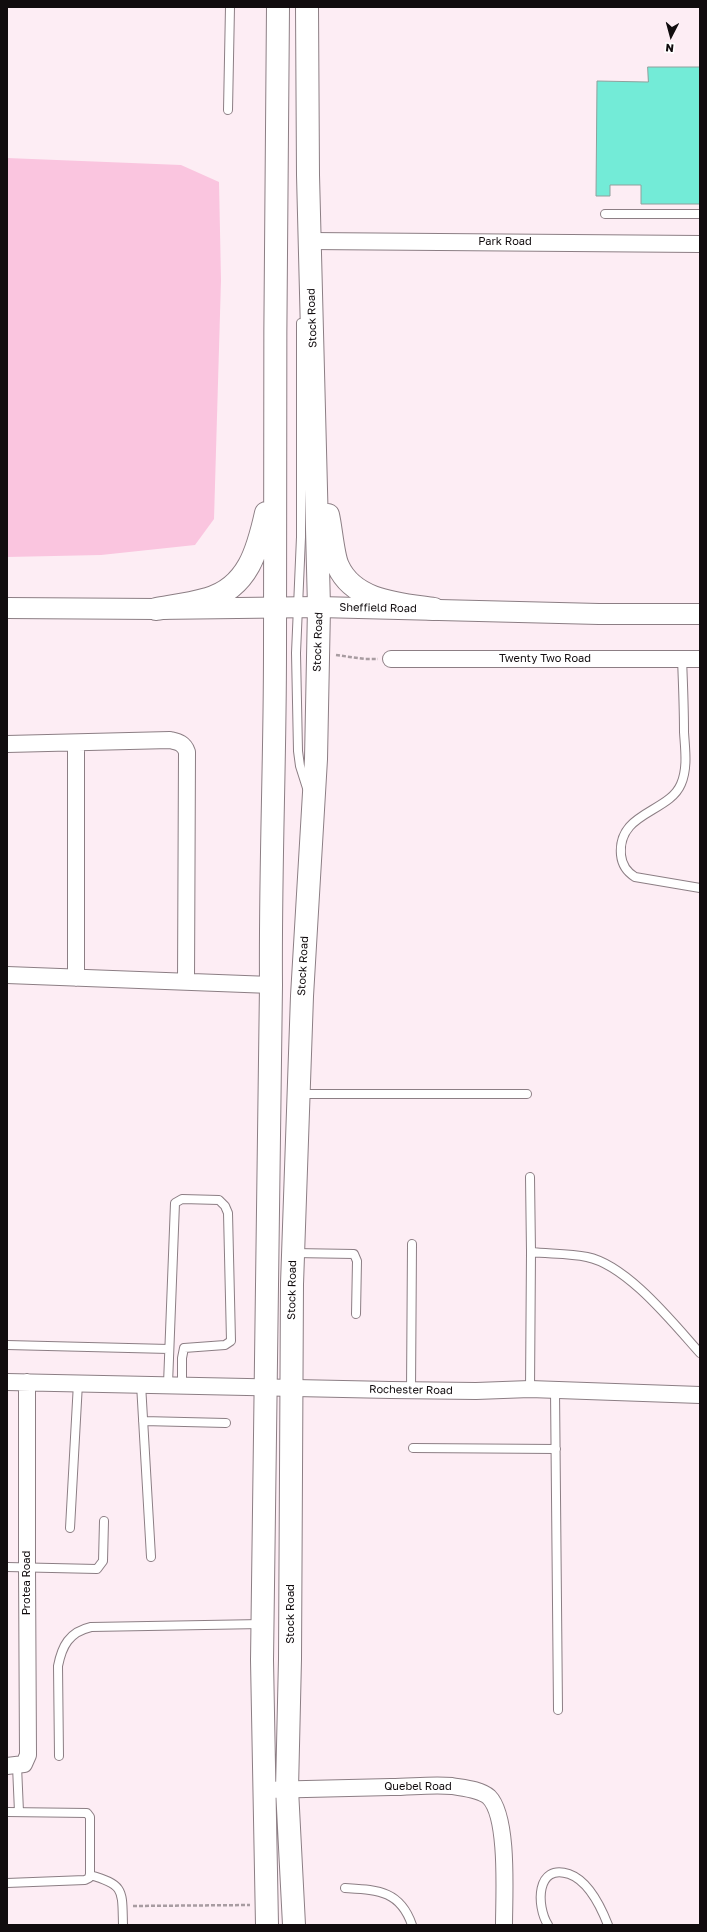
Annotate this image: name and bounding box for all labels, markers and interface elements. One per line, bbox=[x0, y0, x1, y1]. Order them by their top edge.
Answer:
north arrow bbox=[651, 16, 691, 56]
text: N bbox=[665, 42, 675, 55]
street label: Park Road bbox=[478, 235, 532, 249]
street label: Stock Road bbox=[304, 288, 320, 348]
street label: Sheffield Road bbox=[339, 601, 417, 615]
street label: Stock Road bbox=[310, 612, 326, 672]
street label: Twenty Two Road bbox=[499, 652, 591, 666]
street label: Stock Road bbox=[295, 936, 311, 996]
street label: Stock Road bbox=[285, 1260, 299, 1320]
street label: Rochester Road bbox=[369, 1383, 453, 1397]
street label: Protea Road bbox=[20, 1551, 34, 1615]
street label: Stock Road bbox=[284, 1584, 298, 1644]
street label: Quebel Road bbox=[384, 1780, 452, 1794]

